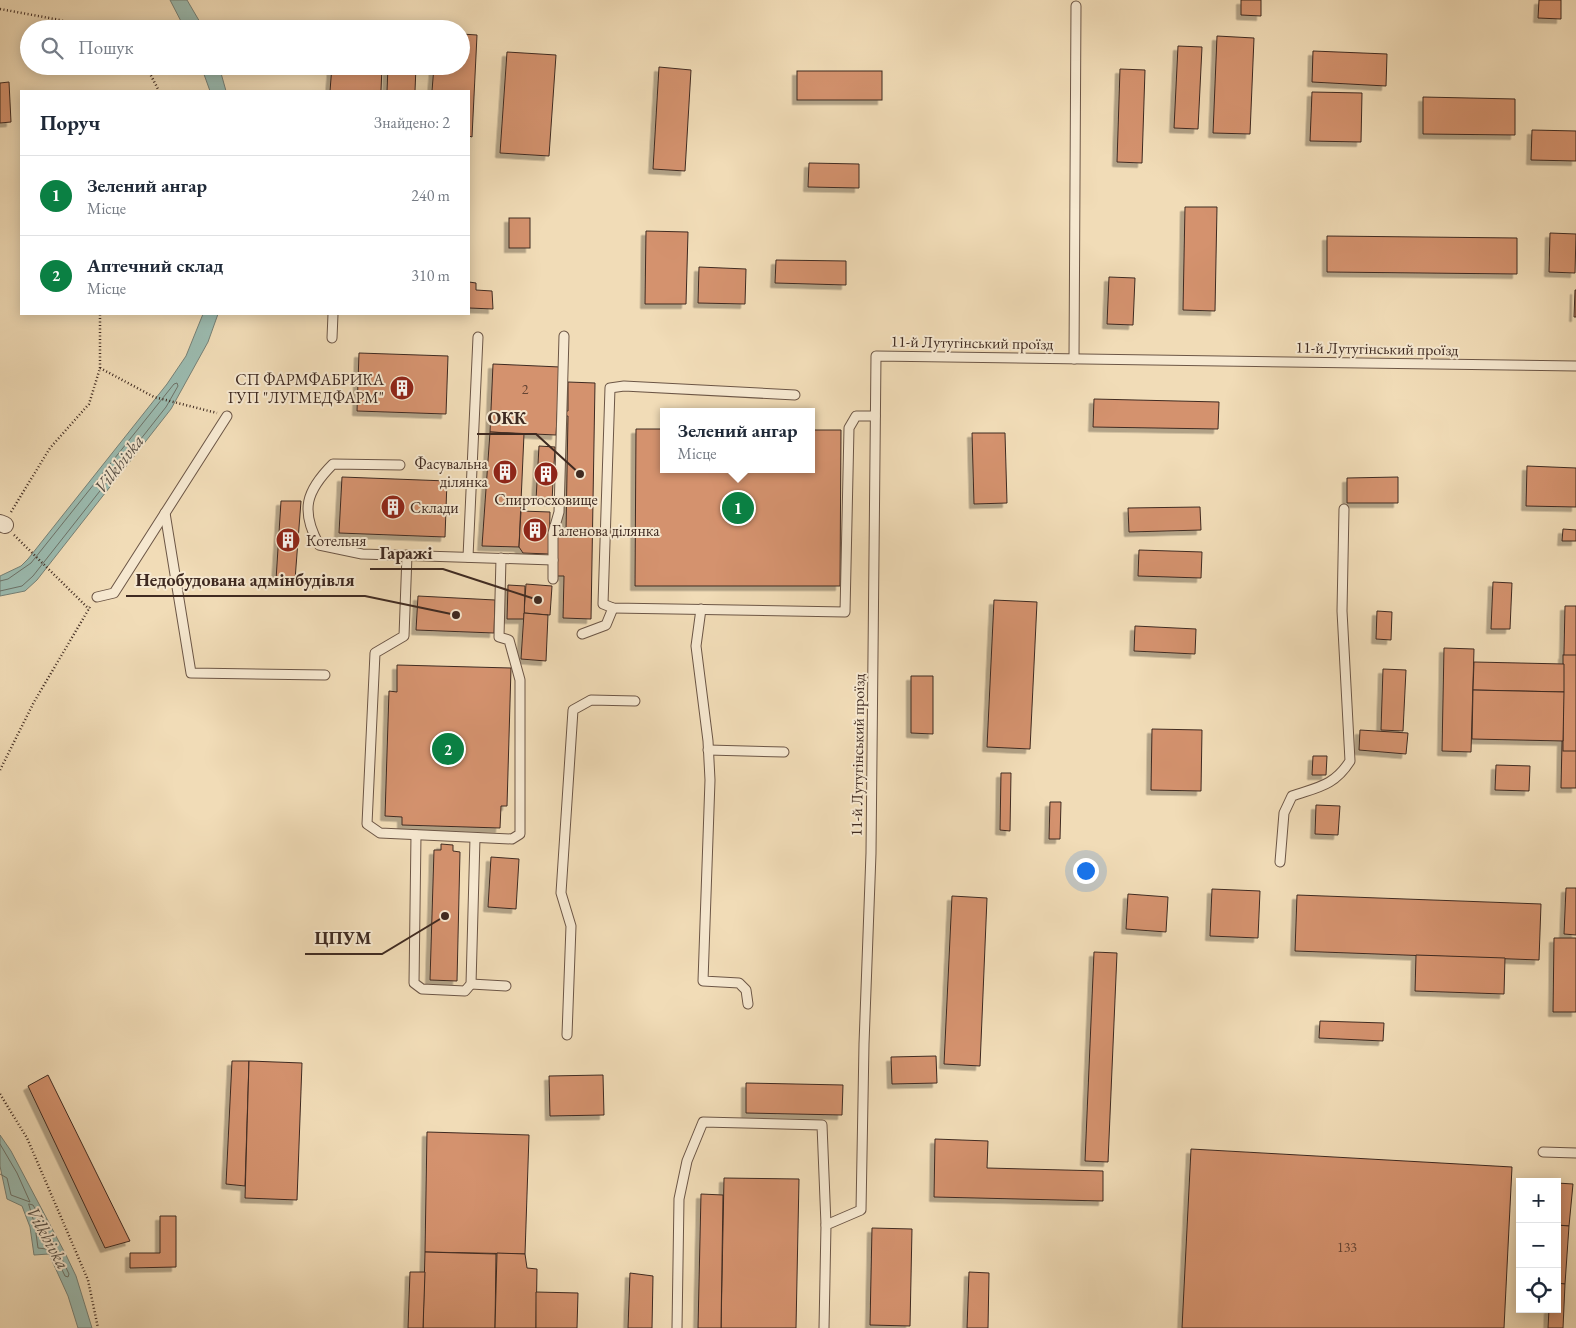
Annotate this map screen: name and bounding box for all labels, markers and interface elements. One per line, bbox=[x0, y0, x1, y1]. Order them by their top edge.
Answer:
search box bbox=[20, 20, 470, 75]
icon: search bbox=[38, 34, 66, 62]
text: Пошук bbox=[78, 35, 134, 60]
text: Поруч bbox=[40, 109, 100, 136]
text: Знайдено: 2 bbox=[374, 112, 450, 133]
text: Зелений ангар bbox=[87, 173, 207, 198]
text: 1 bbox=[52, 185, 60, 206]
text: 240 m bbox=[411, 185, 450, 206]
text: Місце bbox=[87, 198, 126, 219]
text: Аптечний склад bbox=[87, 253, 224, 278]
text: 2 bbox=[52, 265, 60, 286]
text: 310 m bbox=[411, 265, 450, 286]
text: Місце bbox=[87, 278, 126, 299]
street label: 11-й Лутугінський проїзд bbox=[890, 331, 1054, 354]
street label: 11-й Лутугінський проїзд bbox=[1295, 337, 1459, 360]
place label: СП ФАРМФАБРИКА ГУП "ЛУГМЕДФАРМ" bbox=[228, 369, 385, 408]
building icon: СП ФАРМФАБРИКА ГУП "ЛУГМЕДФАРМ" bbox=[389, 375, 415, 401]
house number: 2 bbox=[522, 380, 529, 398]
callout: ОКК bbox=[477, 401, 536, 434]
text: ОКК bbox=[487, 406, 527, 429]
popup bbox=[660, 408, 815, 473]
text: Зелений ангар bbox=[678, 418, 797, 443]
water label: Vilkhivka bbox=[89, 430, 149, 498]
text: Місце bbox=[678, 443, 717, 464]
place label: Фасувальна ділянка bbox=[414, 453, 489, 492]
building icon: Фасувальна ділянка bbox=[492, 459, 518, 485]
building icon: Спиртосховище bbox=[533, 461, 559, 487]
place label: Спиртосховище bbox=[494, 489, 598, 510]
pin: 1 bbox=[722, 489, 754, 527]
building icon: Склади bbox=[380, 494, 406, 520]
place label: Склади bbox=[410, 497, 459, 518]
building icon: Галенова ділянка bbox=[522, 517, 548, 543]
place label: Галенова ділянка bbox=[552, 520, 660, 541]
building icon: Котельня bbox=[275, 527, 301, 553]
place label: Котельня bbox=[306, 530, 366, 551]
callout: Гаражі bbox=[370, 536, 443, 569]
text: Гаражі bbox=[379, 541, 433, 564]
callout: Недобудована адмінбудівля bbox=[126, 563, 365, 596]
text: Недобудована адмінбудівля bbox=[135, 568, 355, 591]
street label: 11-й Лутугінський проїзд bbox=[846, 673, 869, 837]
pin: 2 bbox=[432, 730, 464, 768]
your location bbox=[1073, 858, 1099, 884]
callout: ЦПУМ bbox=[305, 921, 382, 954]
text: ЦПУМ bbox=[315, 926, 372, 949]
map controls bbox=[1516, 1178, 1561, 1313]
button: + bbox=[1516, 1178, 1561, 1223]
water label: Vilkhivka bbox=[22, 1202, 75, 1273]
button: − bbox=[1516, 1223, 1561, 1268]
house number: 133 bbox=[1337, 1238, 1357, 1256]
button: locate bbox=[1516, 1268, 1561, 1313]

